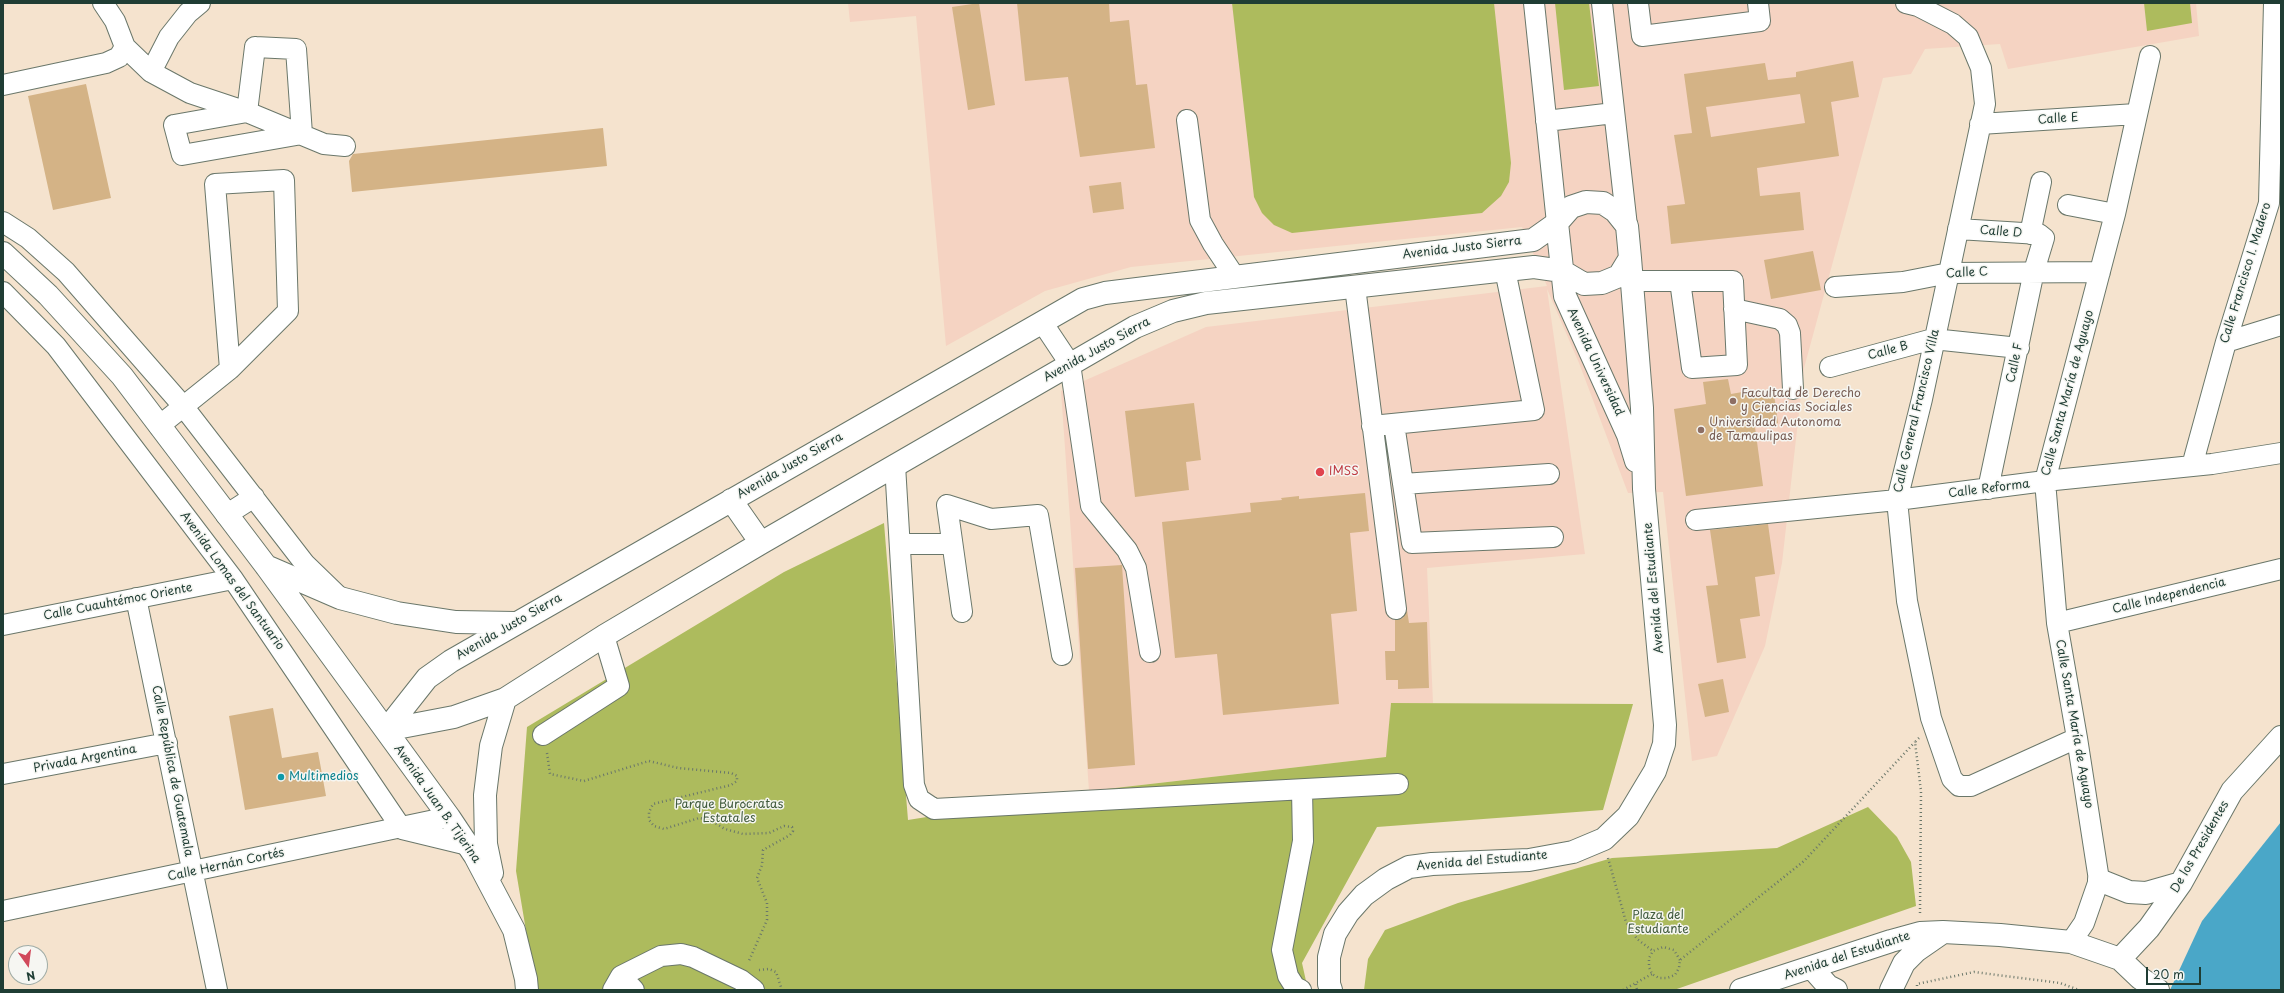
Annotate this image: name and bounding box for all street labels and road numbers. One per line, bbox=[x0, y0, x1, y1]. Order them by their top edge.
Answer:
street label: Calle E bbox=[2037, 110, 2079, 128]
street label: Calle Francisco I. Madero bbox=[2218, 201, 2274, 345]
street label: Calle D bbox=[1979, 223, 2023, 241]
street label: Avenida Justo Sierra bbox=[1402, 234, 1522, 262]
street label: Calle C bbox=[1945, 265, 1989, 281]
street label: Avenida Universidad bbox=[1564, 306, 1626, 418]
street label: Calle Santa María de Aguayo bbox=[2039, 308, 2097, 478]
street label: Avenida Justo Sierra bbox=[1041, 315, 1153, 385]
street label: Calle General Francisco Villa bbox=[1891, 328, 1943, 494]
street label: Calle B bbox=[1866, 339, 1910, 363]
street label: Calle F bbox=[2004, 342, 2026, 384]
street label: Avenida Justo Sierra bbox=[735, 430, 845, 502]
street label: Calle Reforma bbox=[1948, 477, 2030, 501]
street label: Avenida Lomas del Santuario bbox=[177, 509, 287, 653]
street label: Avenida del Estudiante bbox=[1641, 522, 1667, 654]
street label: Calle Independencia bbox=[2111, 575, 2227, 617]
street label: Calle Cuauhtémoc Oriente bbox=[42, 580, 194, 624]
street label: Avenida Justo Sierra bbox=[454, 591, 564, 663]
street label: Calle Santa María de Aguayo bbox=[2052, 638, 2096, 810]
street label: Calle República de Guatemala bbox=[148, 684, 196, 858]
street label: Privada Argentina bbox=[32, 742, 138, 776]
street label: Avenida Juan B. Tijerina bbox=[391, 742, 483, 866]
street label: De los Presidentes bbox=[2168, 798, 2232, 896]
street label: Calle Hernán Cortés bbox=[166, 846, 286, 884]
street label: Avenida del Estudiante bbox=[1416, 848, 1548, 874]
street label: Avenida del Estudiante bbox=[1782, 929, 1912, 983]

